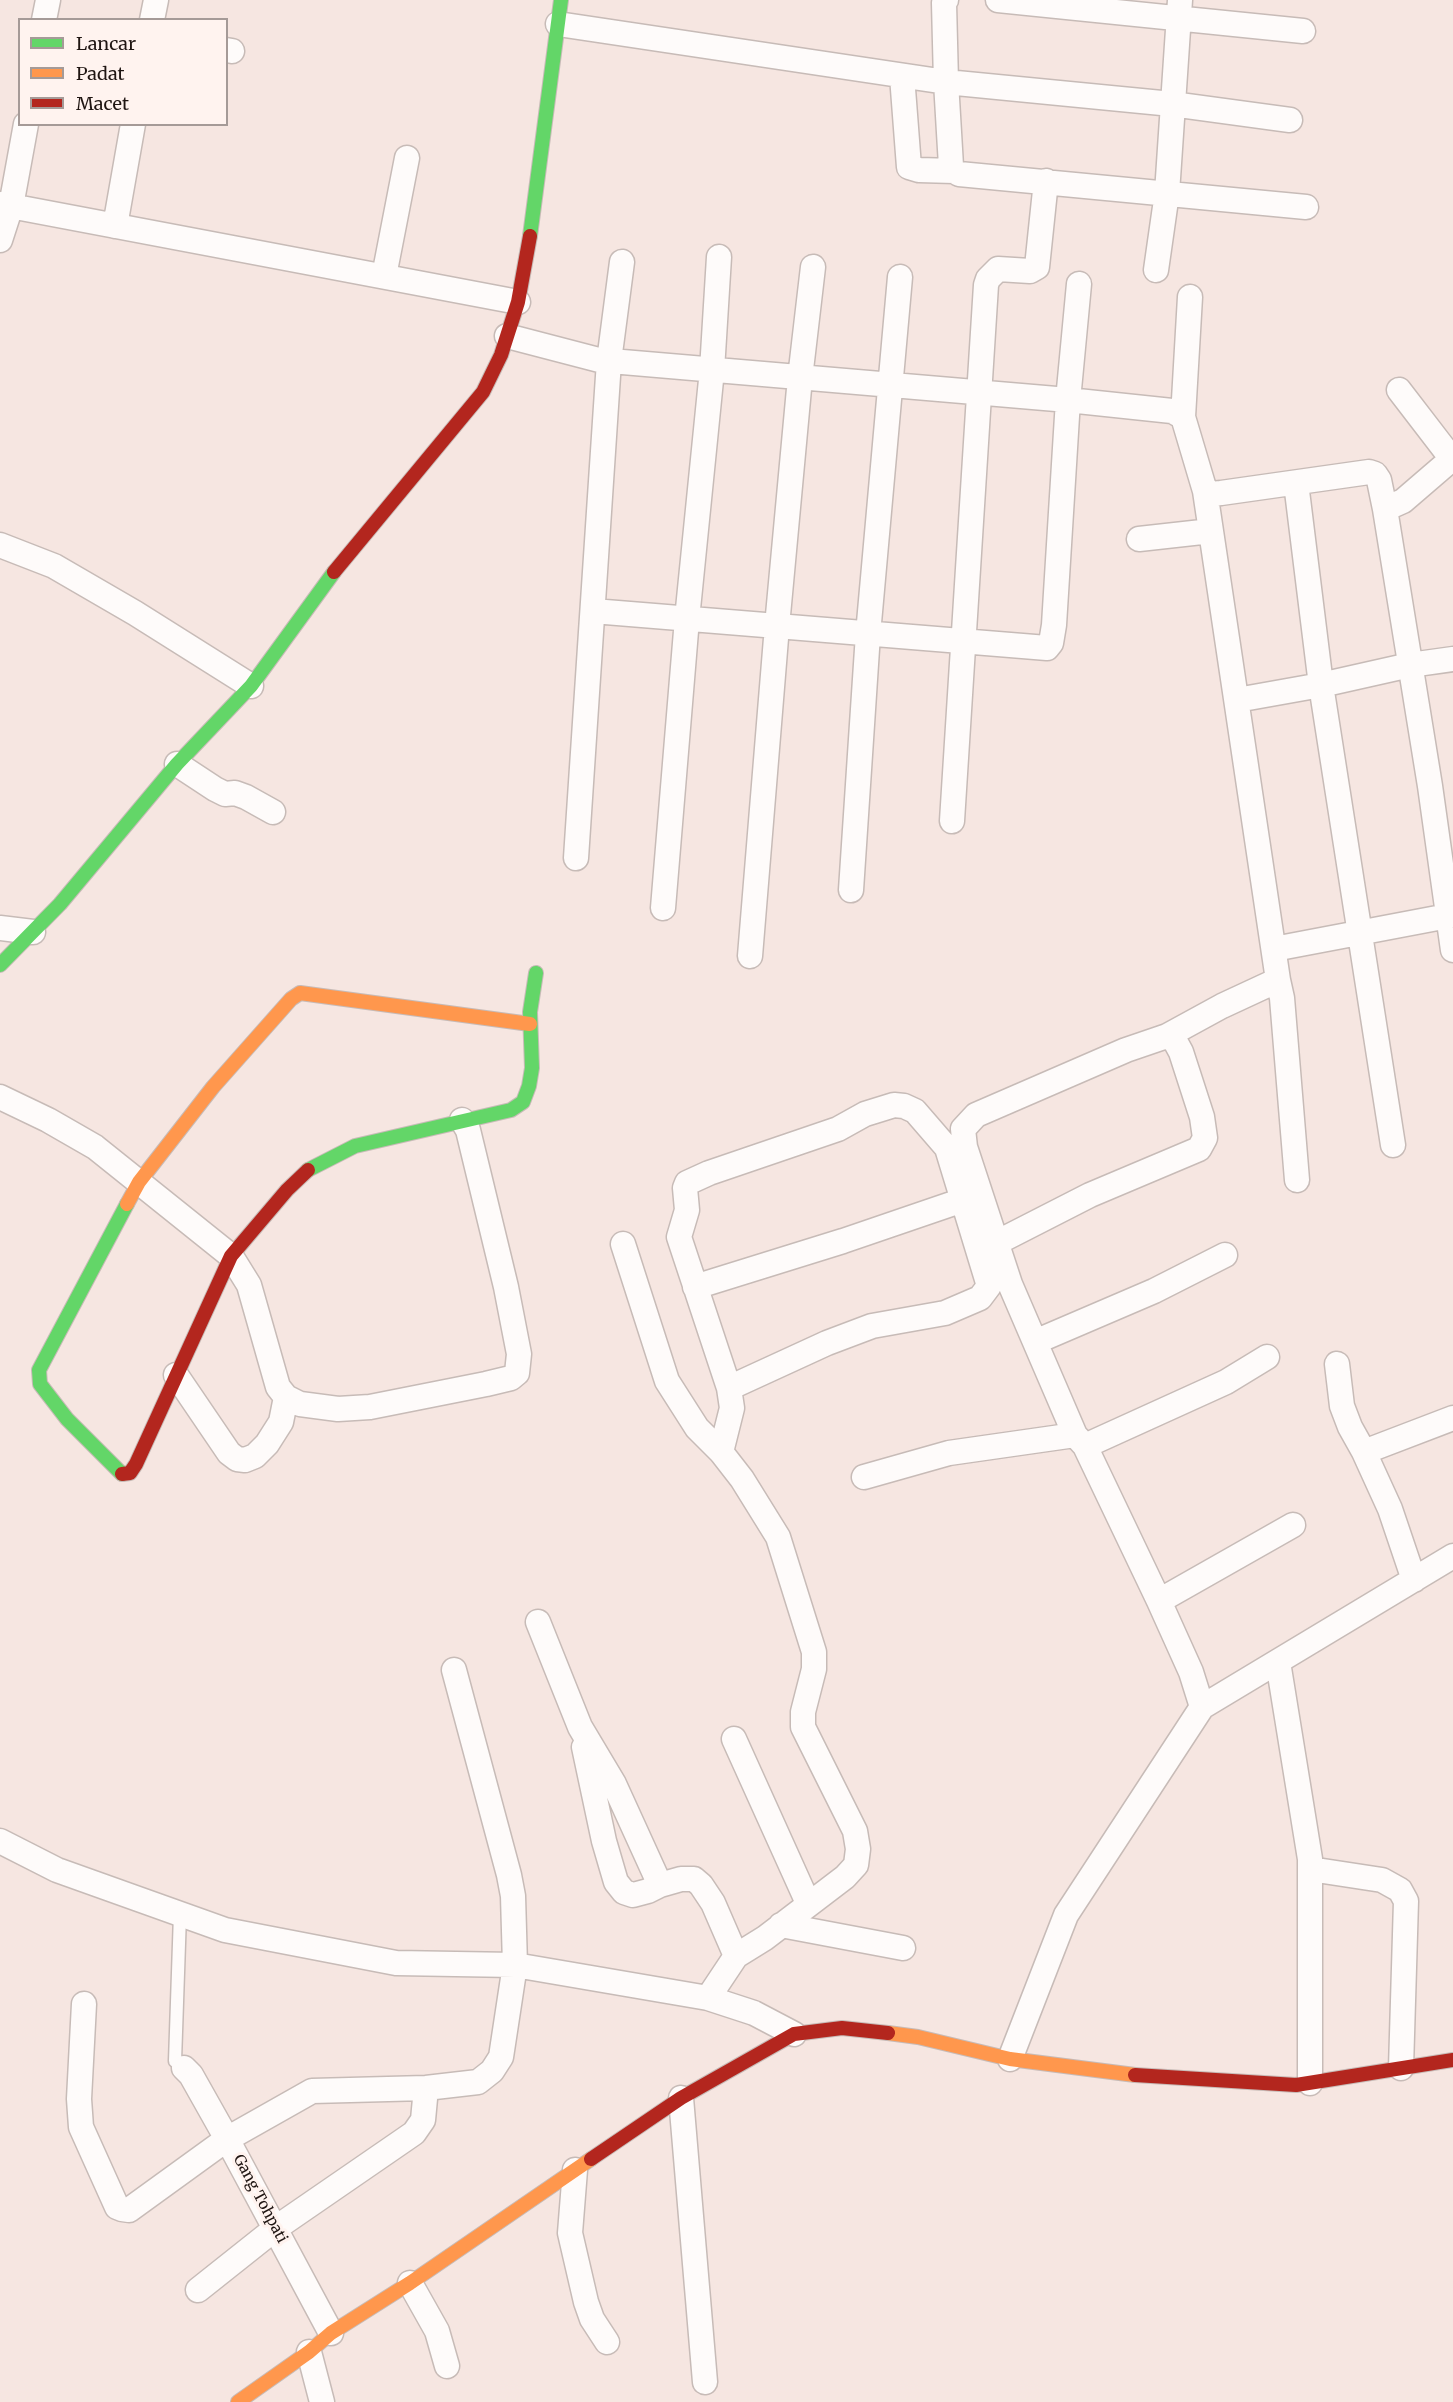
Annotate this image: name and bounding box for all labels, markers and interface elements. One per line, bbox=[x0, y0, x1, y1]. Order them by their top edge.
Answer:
legend bbox=[18, 18, 228, 126]
text: Lancar bbox=[76, 32, 136, 55]
text: Padat bbox=[76, 62, 125, 85]
text: Macet bbox=[76, 92, 129, 115]
street label: Gang Tohpati bbox=[229, 2152, 291, 2246]

